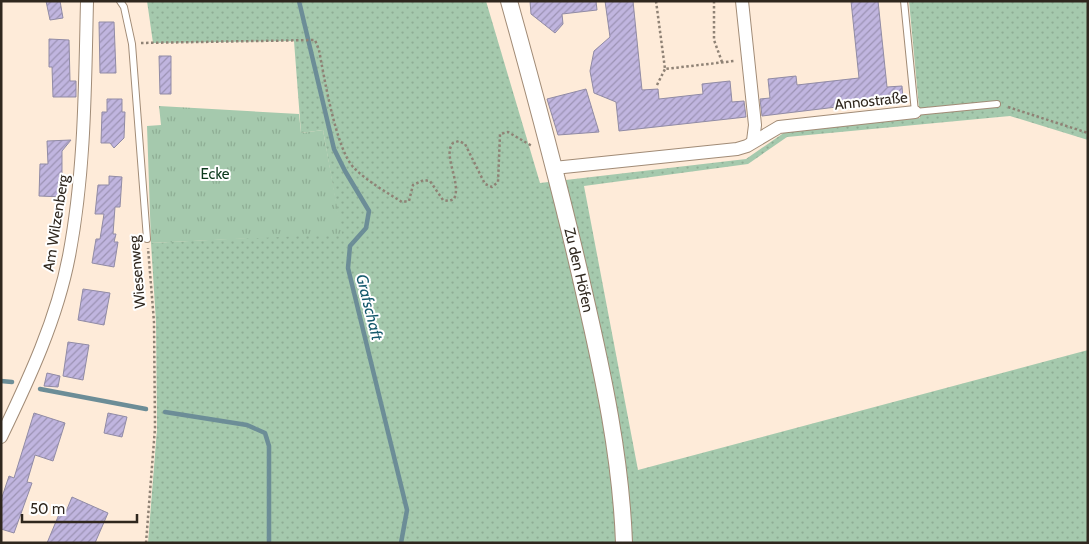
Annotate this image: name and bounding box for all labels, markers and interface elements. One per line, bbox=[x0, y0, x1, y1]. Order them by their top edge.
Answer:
street label: Annostraße bbox=[833, 88, 909, 114]
park label: Ecke bbox=[201, 165, 230, 183]
street label: Am Wilzenberg bbox=[39, 173, 73, 273]
street label: Zu den Höfen bbox=[560, 226, 597, 314]
street label: Wiesenweg bbox=[125, 234, 149, 309]
water label: Grafschaft bbox=[352, 272, 387, 343]
scale bar bbox=[22, 492, 138, 524]
text: 50 m bbox=[30, 500, 65, 518]

